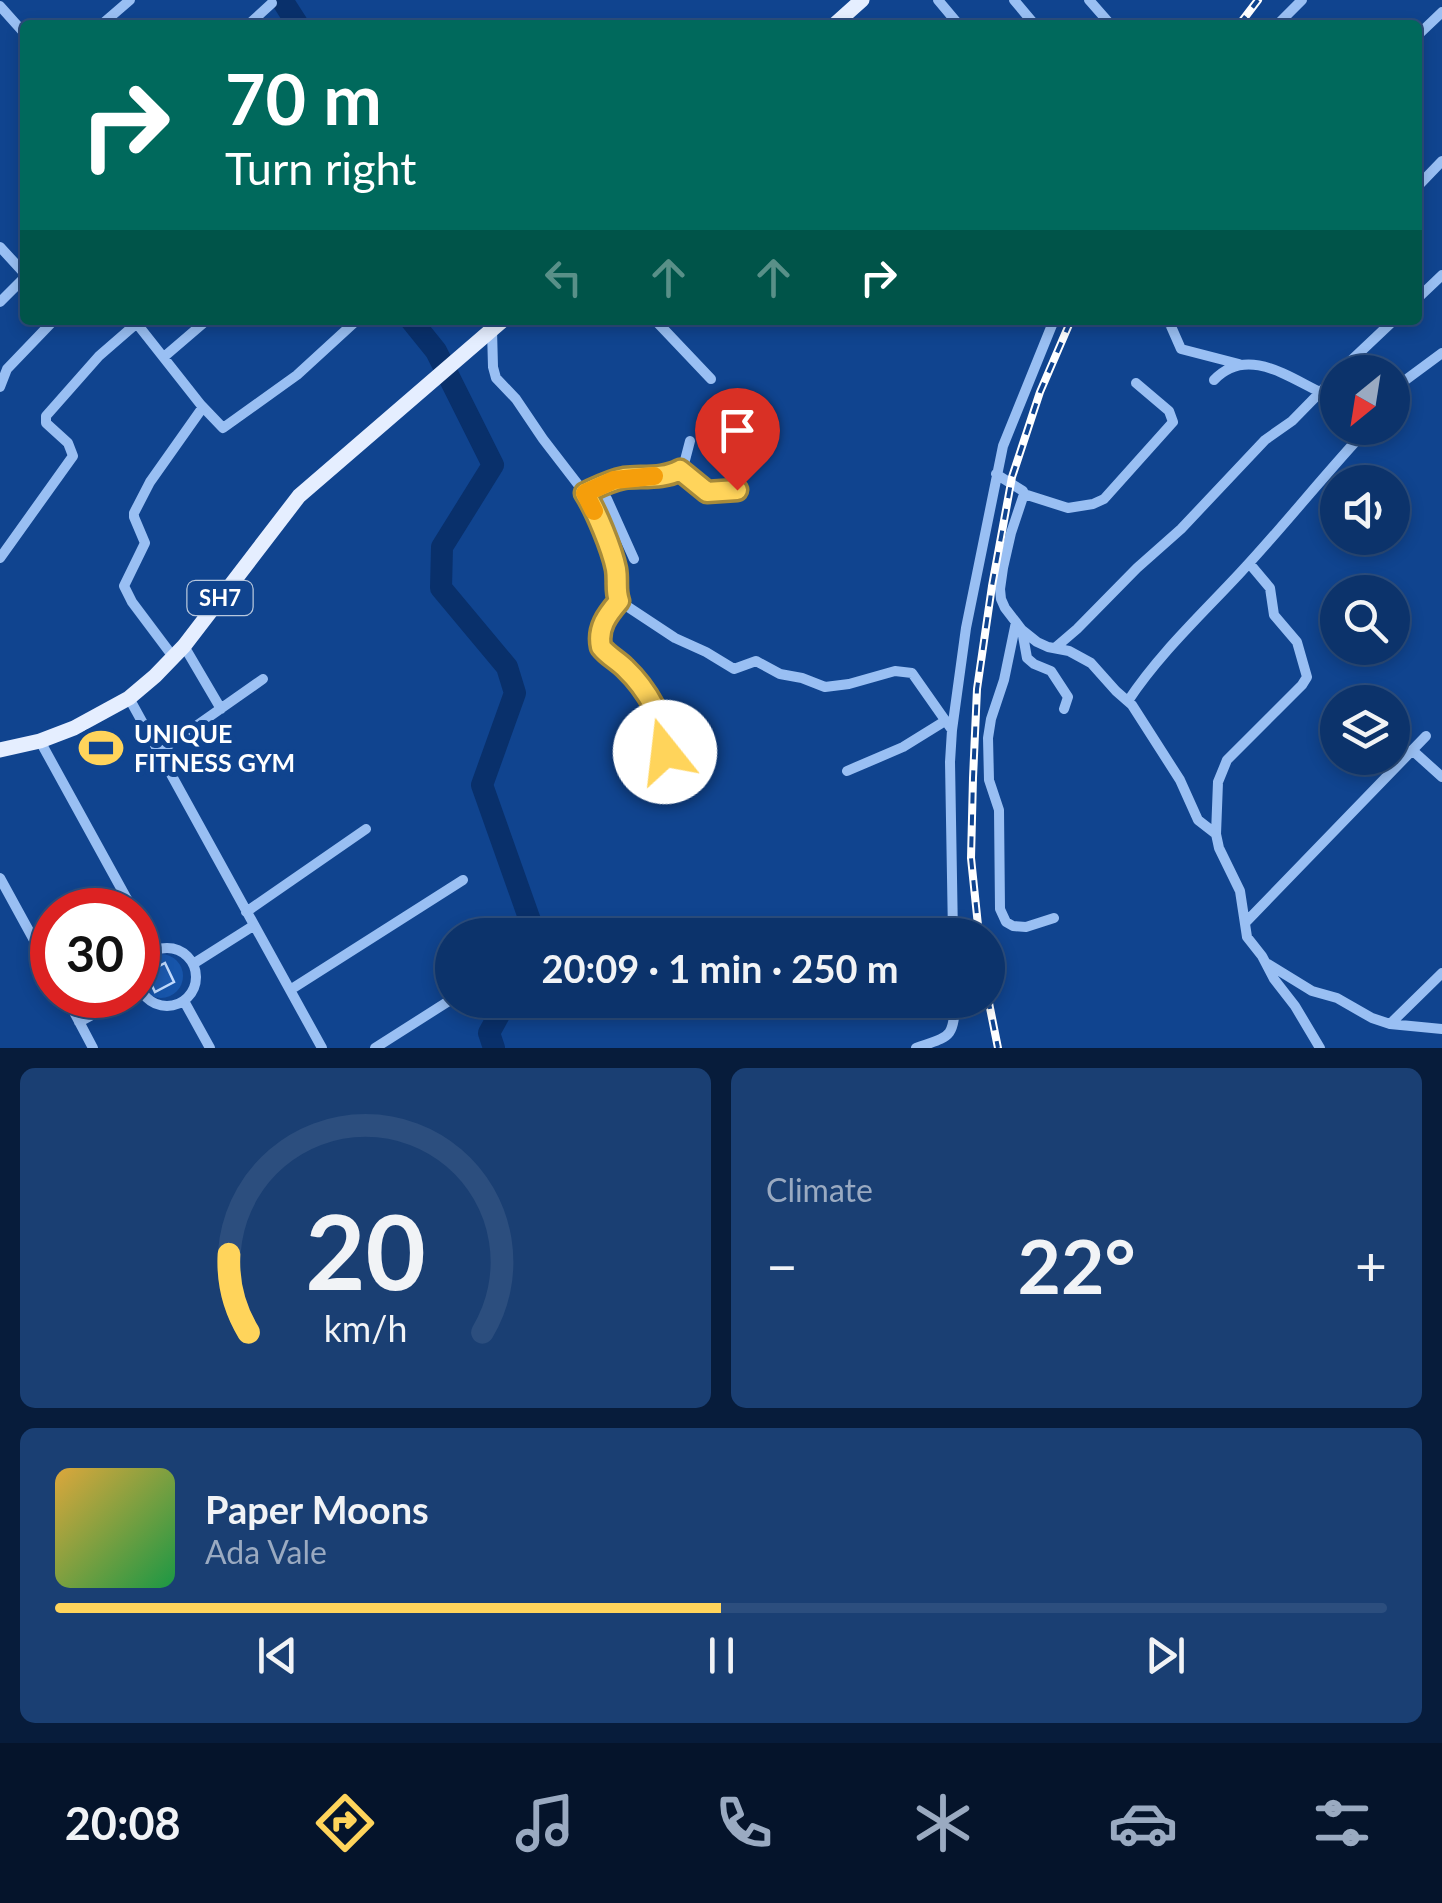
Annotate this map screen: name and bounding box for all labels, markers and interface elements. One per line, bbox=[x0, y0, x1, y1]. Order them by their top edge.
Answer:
text: 70 m bbox=[225, 56, 382, 140]
icon: right bbox=[60, 60, 190, 190]
text: Turn right bbox=[225, 141, 416, 195]
icon: left bbox=[536, 250, 591, 305]
icon: ahead bbox=[641, 250, 696, 305]
icon: ahead bbox=[746, 250, 801, 305]
icon: right bbox=[851, 250, 906, 305]
north arrow bbox=[1320, 355, 1410, 445]
map controls bbox=[1320, 355, 1410, 775]
pin bbox=[695, 388, 780, 491]
icon: arrive bbox=[710, 403, 765, 458]
button: sound bbox=[1320, 465, 1410, 555]
button: search bbox=[1320, 575, 1410, 665]
road number: SH7 bbox=[188, 581, 252, 615]
button: layers bbox=[1320, 685, 1410, 775]
position arrow bbox=[613, 700, 717, 804]
place label: UNIQUE FITNESS GYM bbox=[134, 718, 295, 777]
sports icon: UNIQUE FITNESS GYM bbox=[77, 724, 125, 772]
speed limit sign: 30 bbox=[30, 888, 160, 1018]
text: 20:09 · 1 min · 250 m bbox=[541, 945, 899, 991]
text: Climate bbox=[766, 1170, 873, 1209]
text: 20 bbox=[305, 1187, 426, 1312]
text: 22° bbox=[1017, 1220, 1136, 1310]
text: − bbox=[766, 1232, 798, 1298]
text: + bbox=[1355, 1232, 1387, 1298]
text: km/h bbox=[324, 1307, 407, 1350]
text: Paper Moons bbox=[205, 1486, 429, 1532]
text: Ada Vale bbox=[205, 1532, 327, 1571]
icon: previous bbox=[250, 1628, 305, 1683]
icon: pause bbox=[694, 1628, 749, 1683]
icon: next bbox=[1138, 1628, 1193, 1683]
icon: directions bbox=[310, 1788, 380, 1858]
icon: music bbox=[510, 1788, 580, 1858]
icon: phone bbox=[709, 1788, 779, 1858]
icon: climate bbox=[908, 1788, 978, 1858]
icon: car bbox=[1108, 1788, 1178, 1858]
icon: filters bbox=[1307, 1788, 1377, 1858]
text: 20:08 bbox=[65, 1796, 181, 1850]

